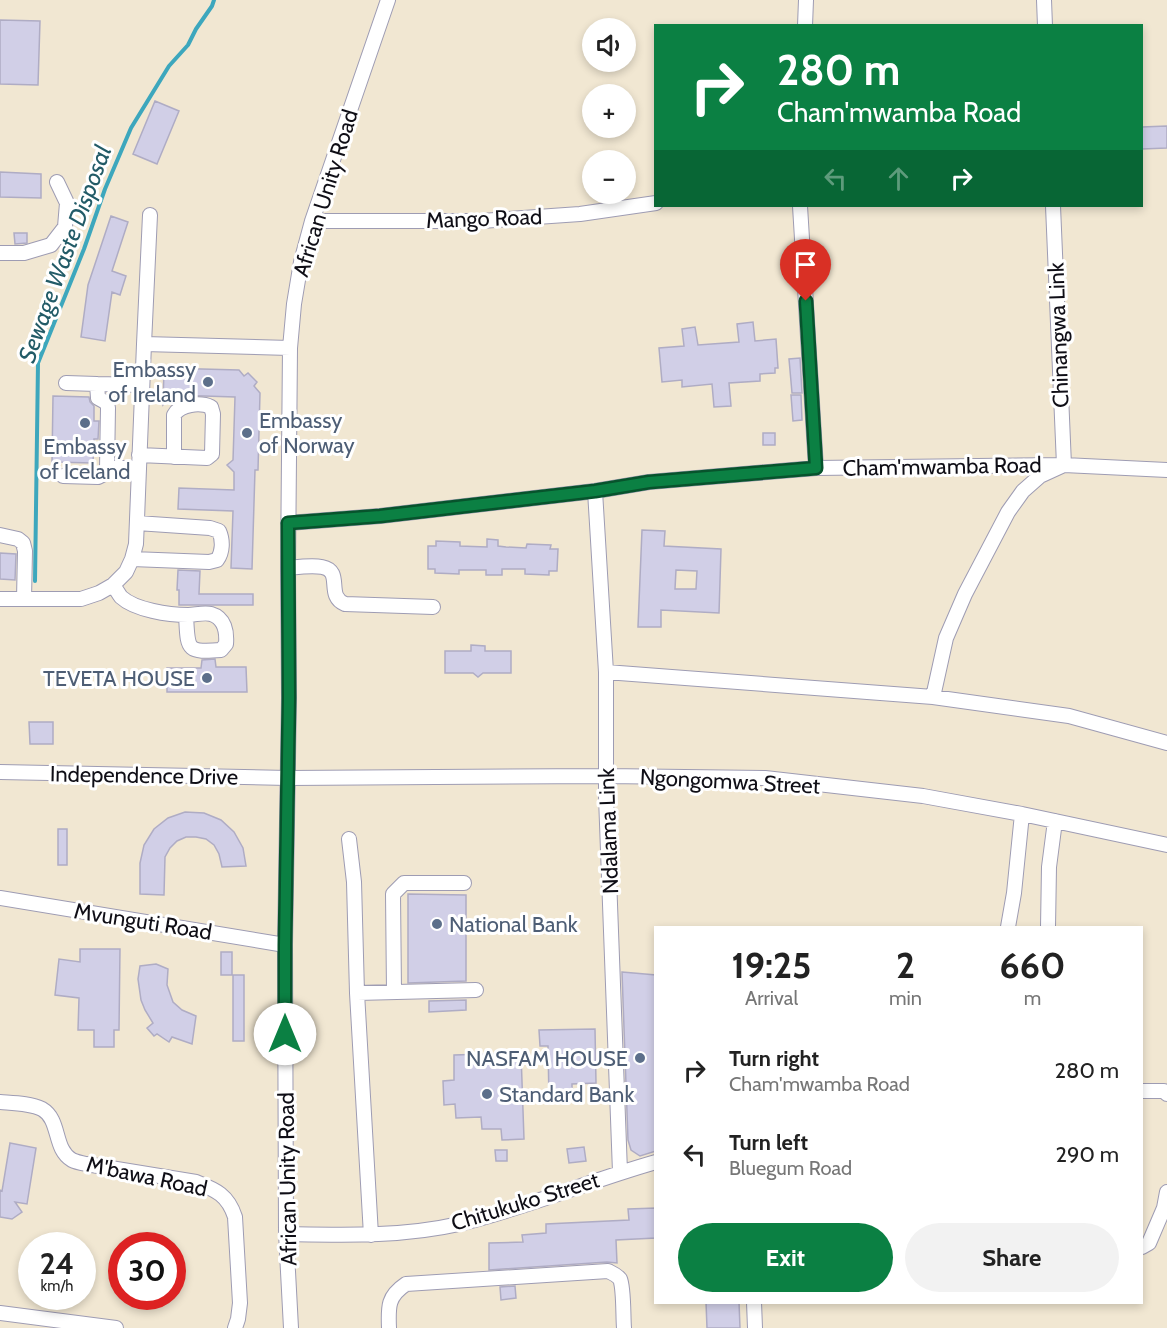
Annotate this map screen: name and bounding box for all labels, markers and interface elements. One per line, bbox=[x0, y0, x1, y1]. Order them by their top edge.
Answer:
map controls bbox=[582, 18, 636, 204]
button: sound bbox=[582, 18, 636, 72]
text: 280 m bbox=[777, 44, 900, 96]
icon: right bbox=[678, 48, 756, 126]
button: + bbox=[582, 84, 636, 138]
text: Cham'mwamba Road bbox=[777, 96, 1021, 129]
street label: African Unity Road bbox=[287, 106, 364, 280]
water label: Sewage Waste Disposal bbox=[12, 141, 117, 366]
button: − bbox=[582, 150, 636, 204]
icon: left bbox=[819, 162, 852, 195]
icon: ahead bbox=[882, 162, 915, 195]
icon: right bbox=[945, 162, 978, 195]
street label: Mango Road bbox=[425, 203, 543, 234]
pin bbox=[780, 239, 831, 301]
icon: arrive bbox=[789, 248, 822, 281]
street label: Chinangwa Link bbox=[1042, 262, 1075, 408]
place label: Embassy of Ireland bbox=[108, 356, 196, 408]
marker: Embassy of Ireland bbox=[201, 375, 215, 389]
place label: Embassy of Norway bbox=[259, 407, 355, 459]
marker: Embassy of Iceland bbox=[78, 416, 92, 430]
marker: Embassy of Norway bbox=[240, 426, 254, 440]
place label: Embassy of Iceland bbox=[40, 433, 130, 485]
street label: Cham'mwamba Road bbox=[842, 451, 1042, 482]
place label: TEVETA HOUSE bbox=[43, 665, 195, 692]
marker: TEVETA HOUSE bbox=[200, 671, 214, 685]
street label: Independence Drive bbox=[50, 760, 238, 791]
street label: Ngongomwa Street bbox=[639, 763, 821, 800]
street label: Ndalama Link bbox=[593, 767, 624, 895]
street label: Mvunguti Road bbox=[72, 897, 214, 946]
place label: National Bank bbox=[449, 911, 578, 938]
marker: National Bank bbox=[430, 917, 444, 931]
text: 19:25 bbox=[732, 943, 811, 987]
text: 2 bbox=[896, 943, 915, 987]
text: 660 bbox=[1000, 943, 1065, 987]
text: Arrival bbox=[745, 986, 798, 1010]
text: min bbox=[889, 986, 922, 1010]
text: m bbox=[1024, 986, 1041, 1010]
position arrow bbox=[253, 1002, 317, 1066]
place label: NASFAM HOUSE bbox=[466, 1045, 628, 1072]
text: Turn right bbox=[729, 1045, 819, 1072]
marker: NASFAM HOUSE bbox=[633, 1051, 647, 1065]
icon: right bbox=[678, 1054, 711, 1087]
text: 280 m bbox=[1055, 1057, 1119, 1084]
text: Cham'mwamba Road bbox=[729, 1072, 910, 1096]
place label: Standard Bank bbox=[499, 1081, 634, 1108]
marker: Standard Bank bbox=[480, 1087, 494, 1101]
street label: African Unity Road bbox=[272, 1092, 303, 1266]
text: Turn left bbox=[729, 1129, 808, 1156]
icon: left bbox=[678, 1138, 711, 1171]
text: 290 m bbox=[1055, 1141, 1119, 1168]
street label: M'bawa Road bbox=[84, 1151, 210, 1202]
text: Bluegum Road bbox=[729, 1156, 852, 1180]
street label: Chitukuko Street bbox=[448, 1166, 603, 1237]
button: Exit bbox=[678, 1223, 893, 1292]
button: Share bbox=[905, 1223, 1119, 1292]
speed limit sign: 30 bbox=[108, 1232, 186, 1310]
text: 24 bbox=[40, 1245, 74, 1282]
text: km/h bbox=[41, 1277, 73, 1295]

